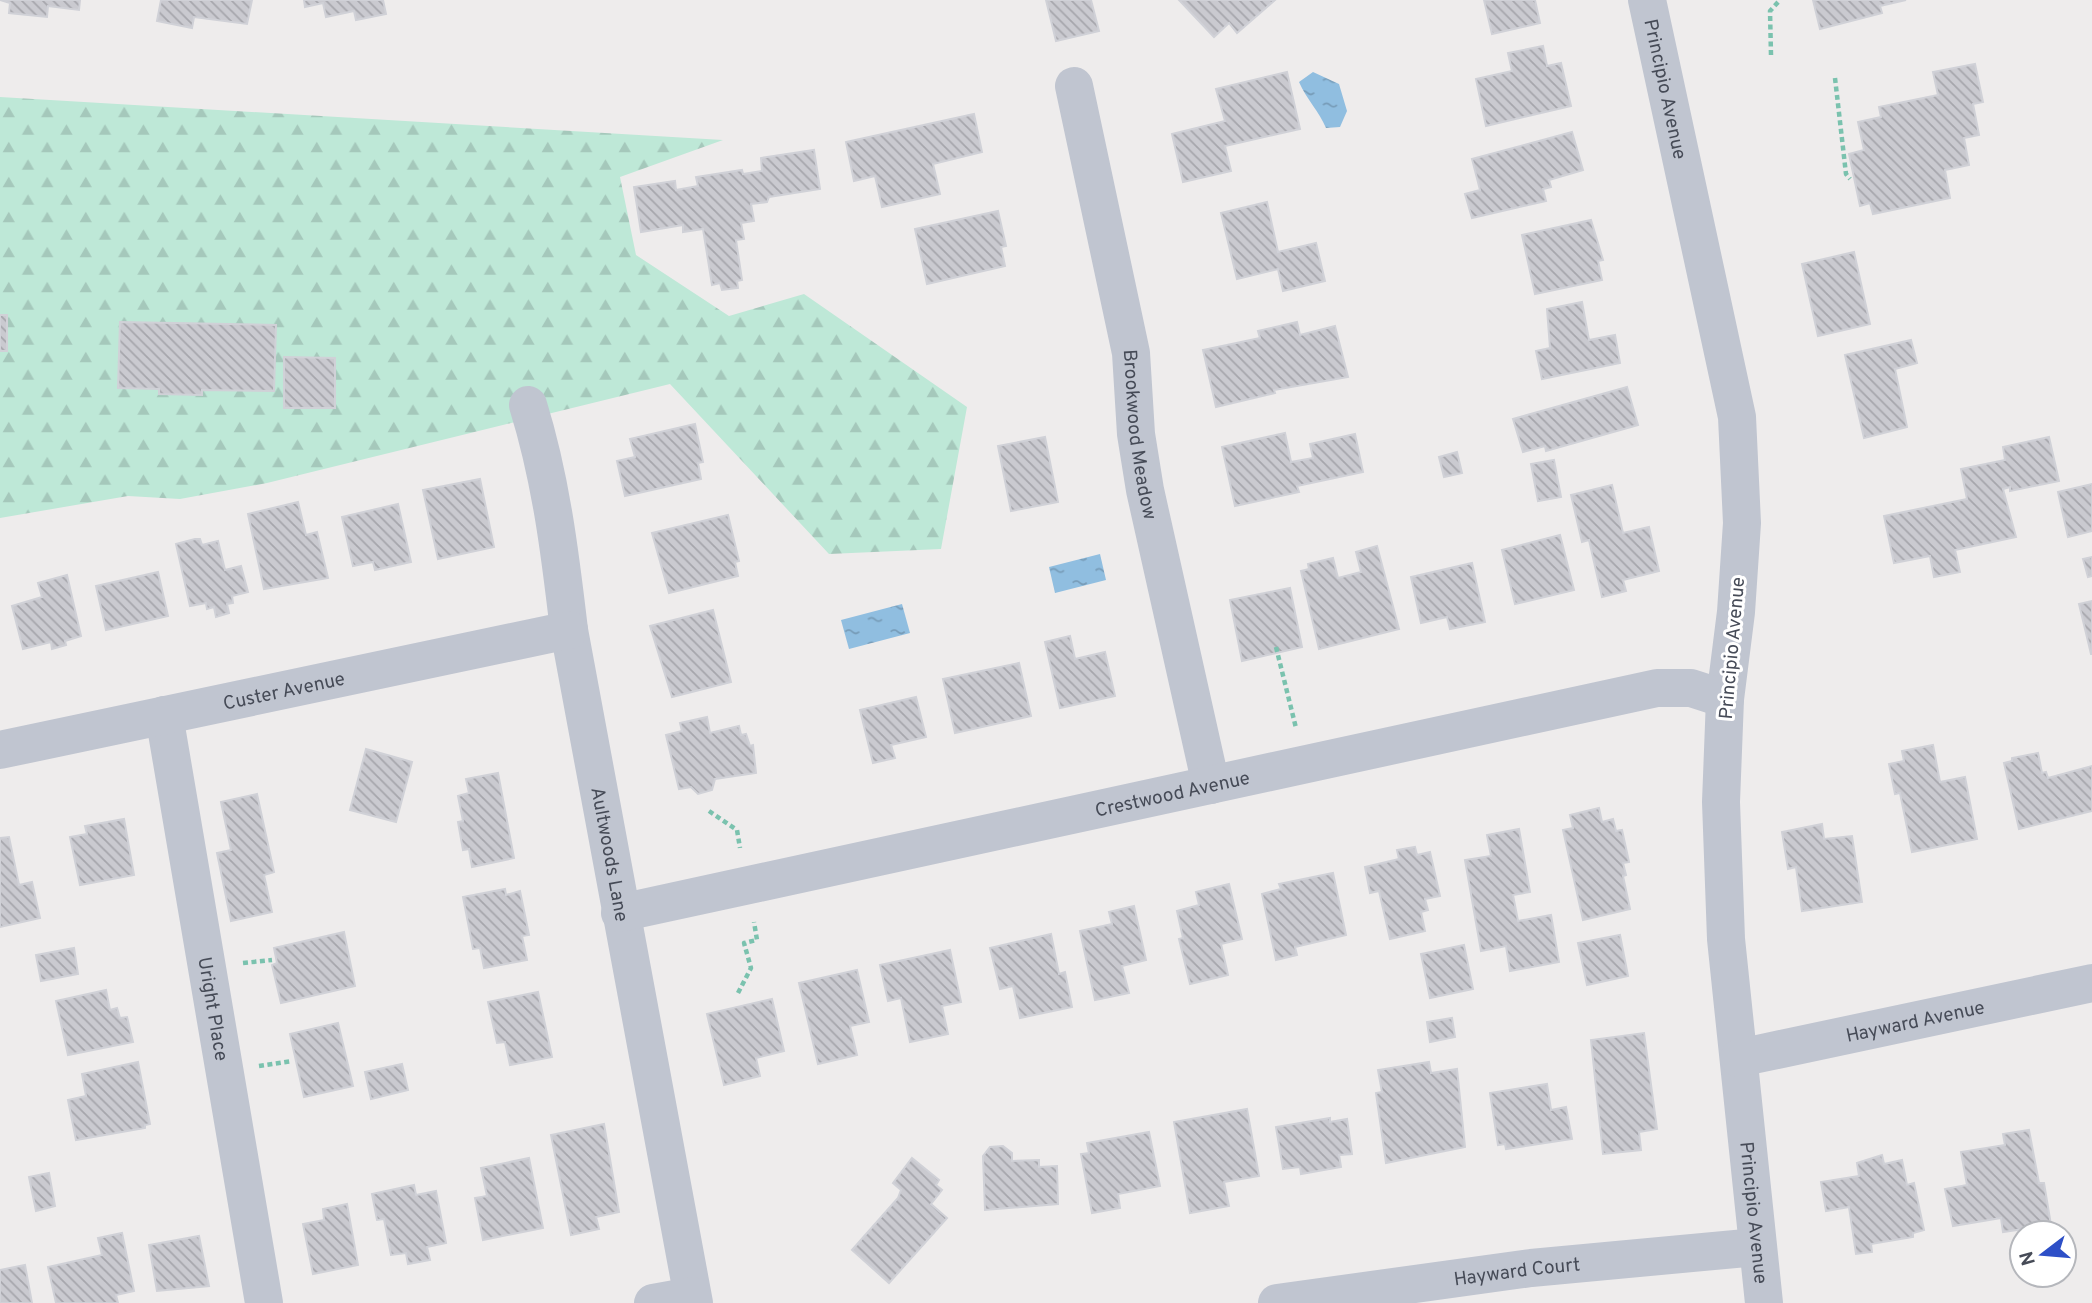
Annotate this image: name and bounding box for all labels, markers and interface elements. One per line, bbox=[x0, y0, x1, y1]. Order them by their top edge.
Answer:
street label: Principio Avenue bbox=[1637, 17, 1691, 162]
street label: Brookwood Meadow bbox=[1117, 349, 1161, 522]
street label: Principio Avenue bbox=[1715, 576, 1751, 720]
street label: Custer Avenue bbox=[221, 668, 347, 717]
street label: Crestwood Avenue bbox=[1093, 767, 1252, 824]
street label: Aultwoods Lane bbox=[584, 785, 633, 924]
street label: Uright Place bbox=[191, 955, 233, 1063]
street label: Hayward Avenue bbox=[1844, 996, 1987, 1049]
street label: Principio Avenue bbox=[1733, 1141, 1772, 1285]
north arrow bbox=[2008, 1219, 2078, 1289]
text: N bbox=[2015, 1248, 2042, 1268]
street label: Hayward Court bbox=[1452, 1253, 1581, 1293]

